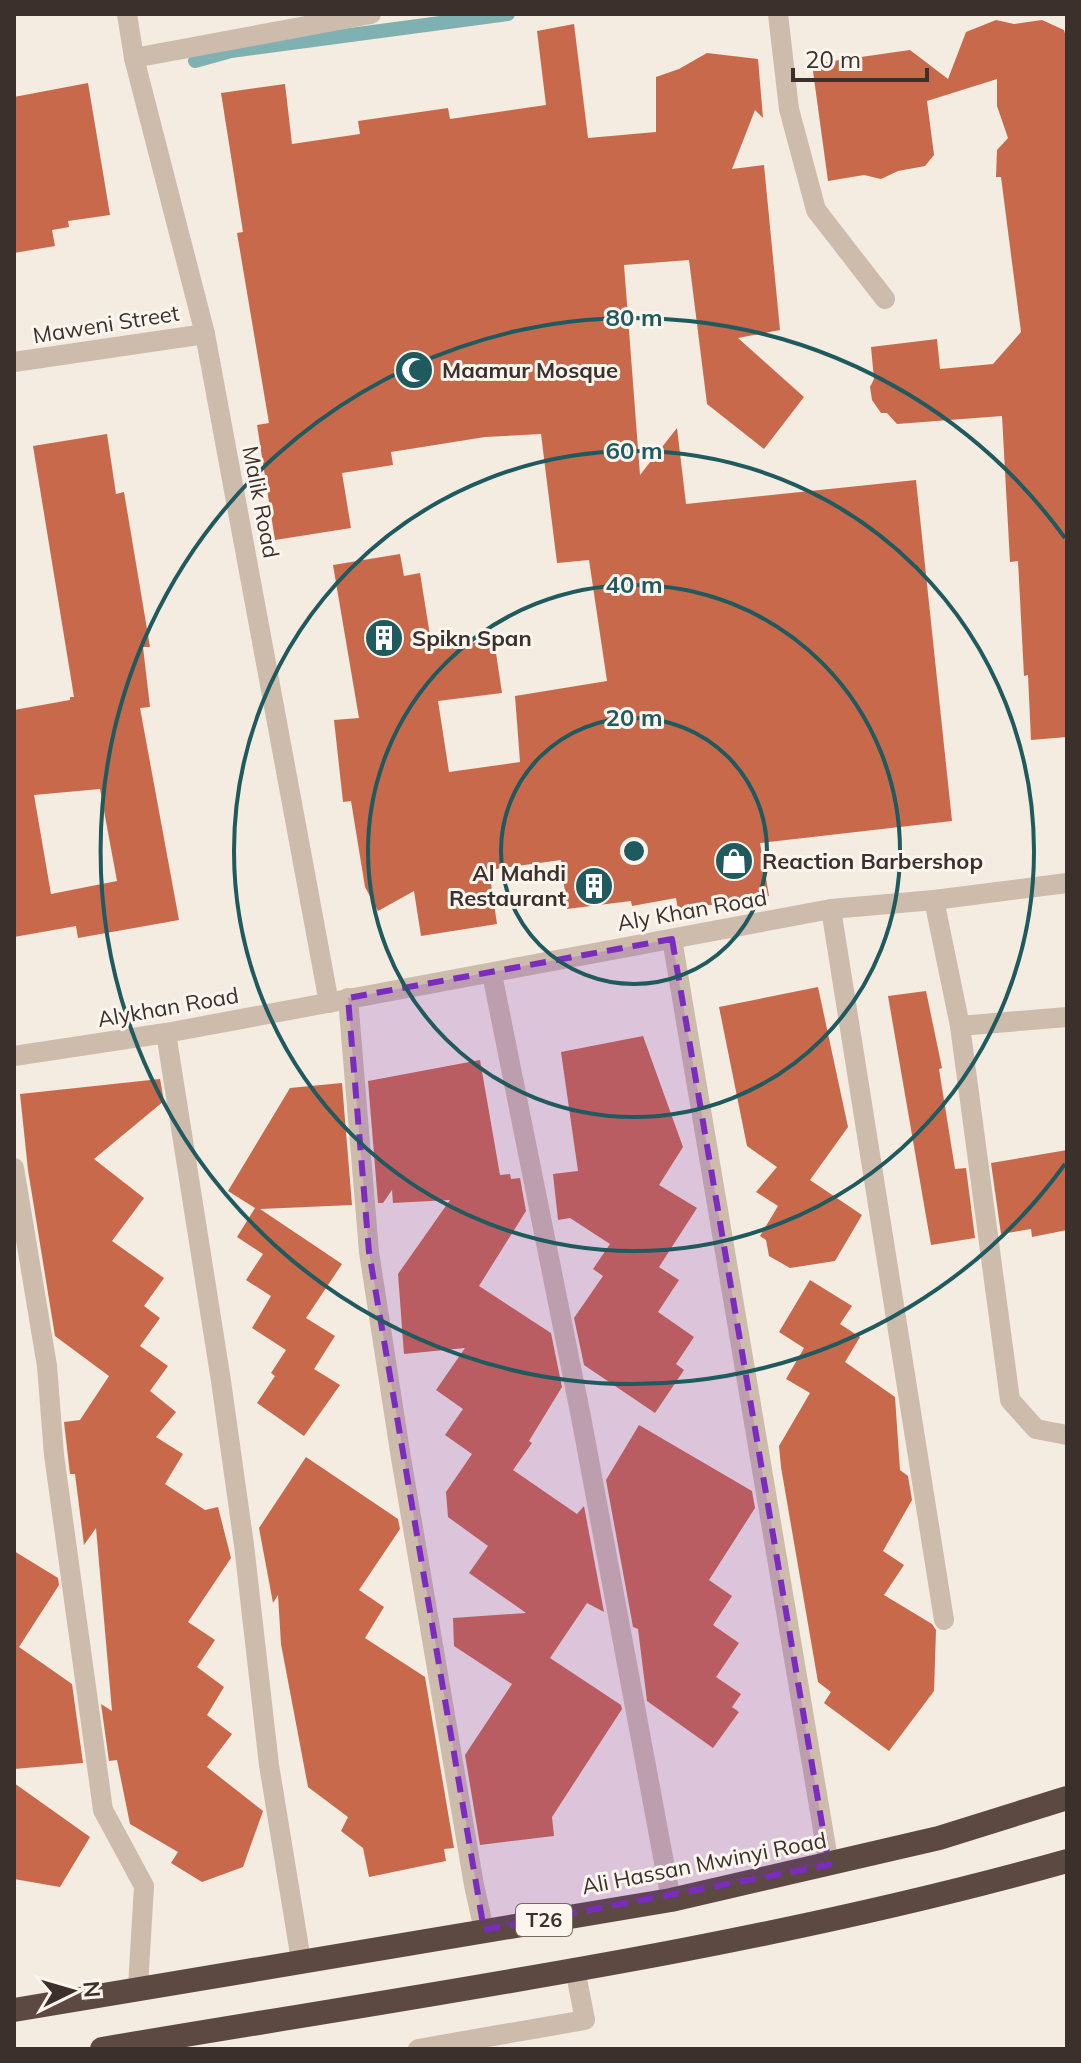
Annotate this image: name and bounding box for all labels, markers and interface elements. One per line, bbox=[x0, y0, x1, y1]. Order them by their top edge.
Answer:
scale bar bbox=[793, 32, 927, 82]
text: 20 m bbox=[805, 44, 861, 74]
street label: Maweni Street bbox=[31, 299, 181, 349]
text: 80 m bbox=[606, 302, 662, 332]
mosque icon: Maamur Mosque bbox=[393, 349, 435, 391]
place label: Maamur Mosque bbox=[442, 356, 618, 384]
text: 60 m bbox=[606, 435, 662, 465]
street label: Malik Road bbox=[236, 444, 286, 560]
text: 40 m bbox=[606, 569, 662, 599]
building icon: Spikn Span bbox=[363, 617, 405, 659]
place label: Spikn Span bbox=[412, 624, 532, 652]
text: 20 m bbox=[606, 702, 662, 732]
centre of rings bbox=[620, 837, 648, 865]
shop icon: Reaction Barbershop bbox=[713, 840, 755, 882]
place label: Reaction Barbershop bbox=[762, 847, 983, 875]
place label: Al Mahdi Restaurant bbox=[449, 859, 566, 912]
building icon: Al Mahdi Restaurant bbox=[573, 865, 615, 907]
street label: Aly Khan Road bbox=[615, 883, 769, 937]
street label: Alykhan Road bbox=[95, 981, 241, 1033]
street label: Ali Hassan Mwinyi Road bbox=[579, 1826, 829, 1900]
road number: T26 bbox=[516, 1904, 572, 1936]
north arrow bbox=[32, 1951, 112, 2031]
text: N bbox=[77, 1980, 107, 1999]

